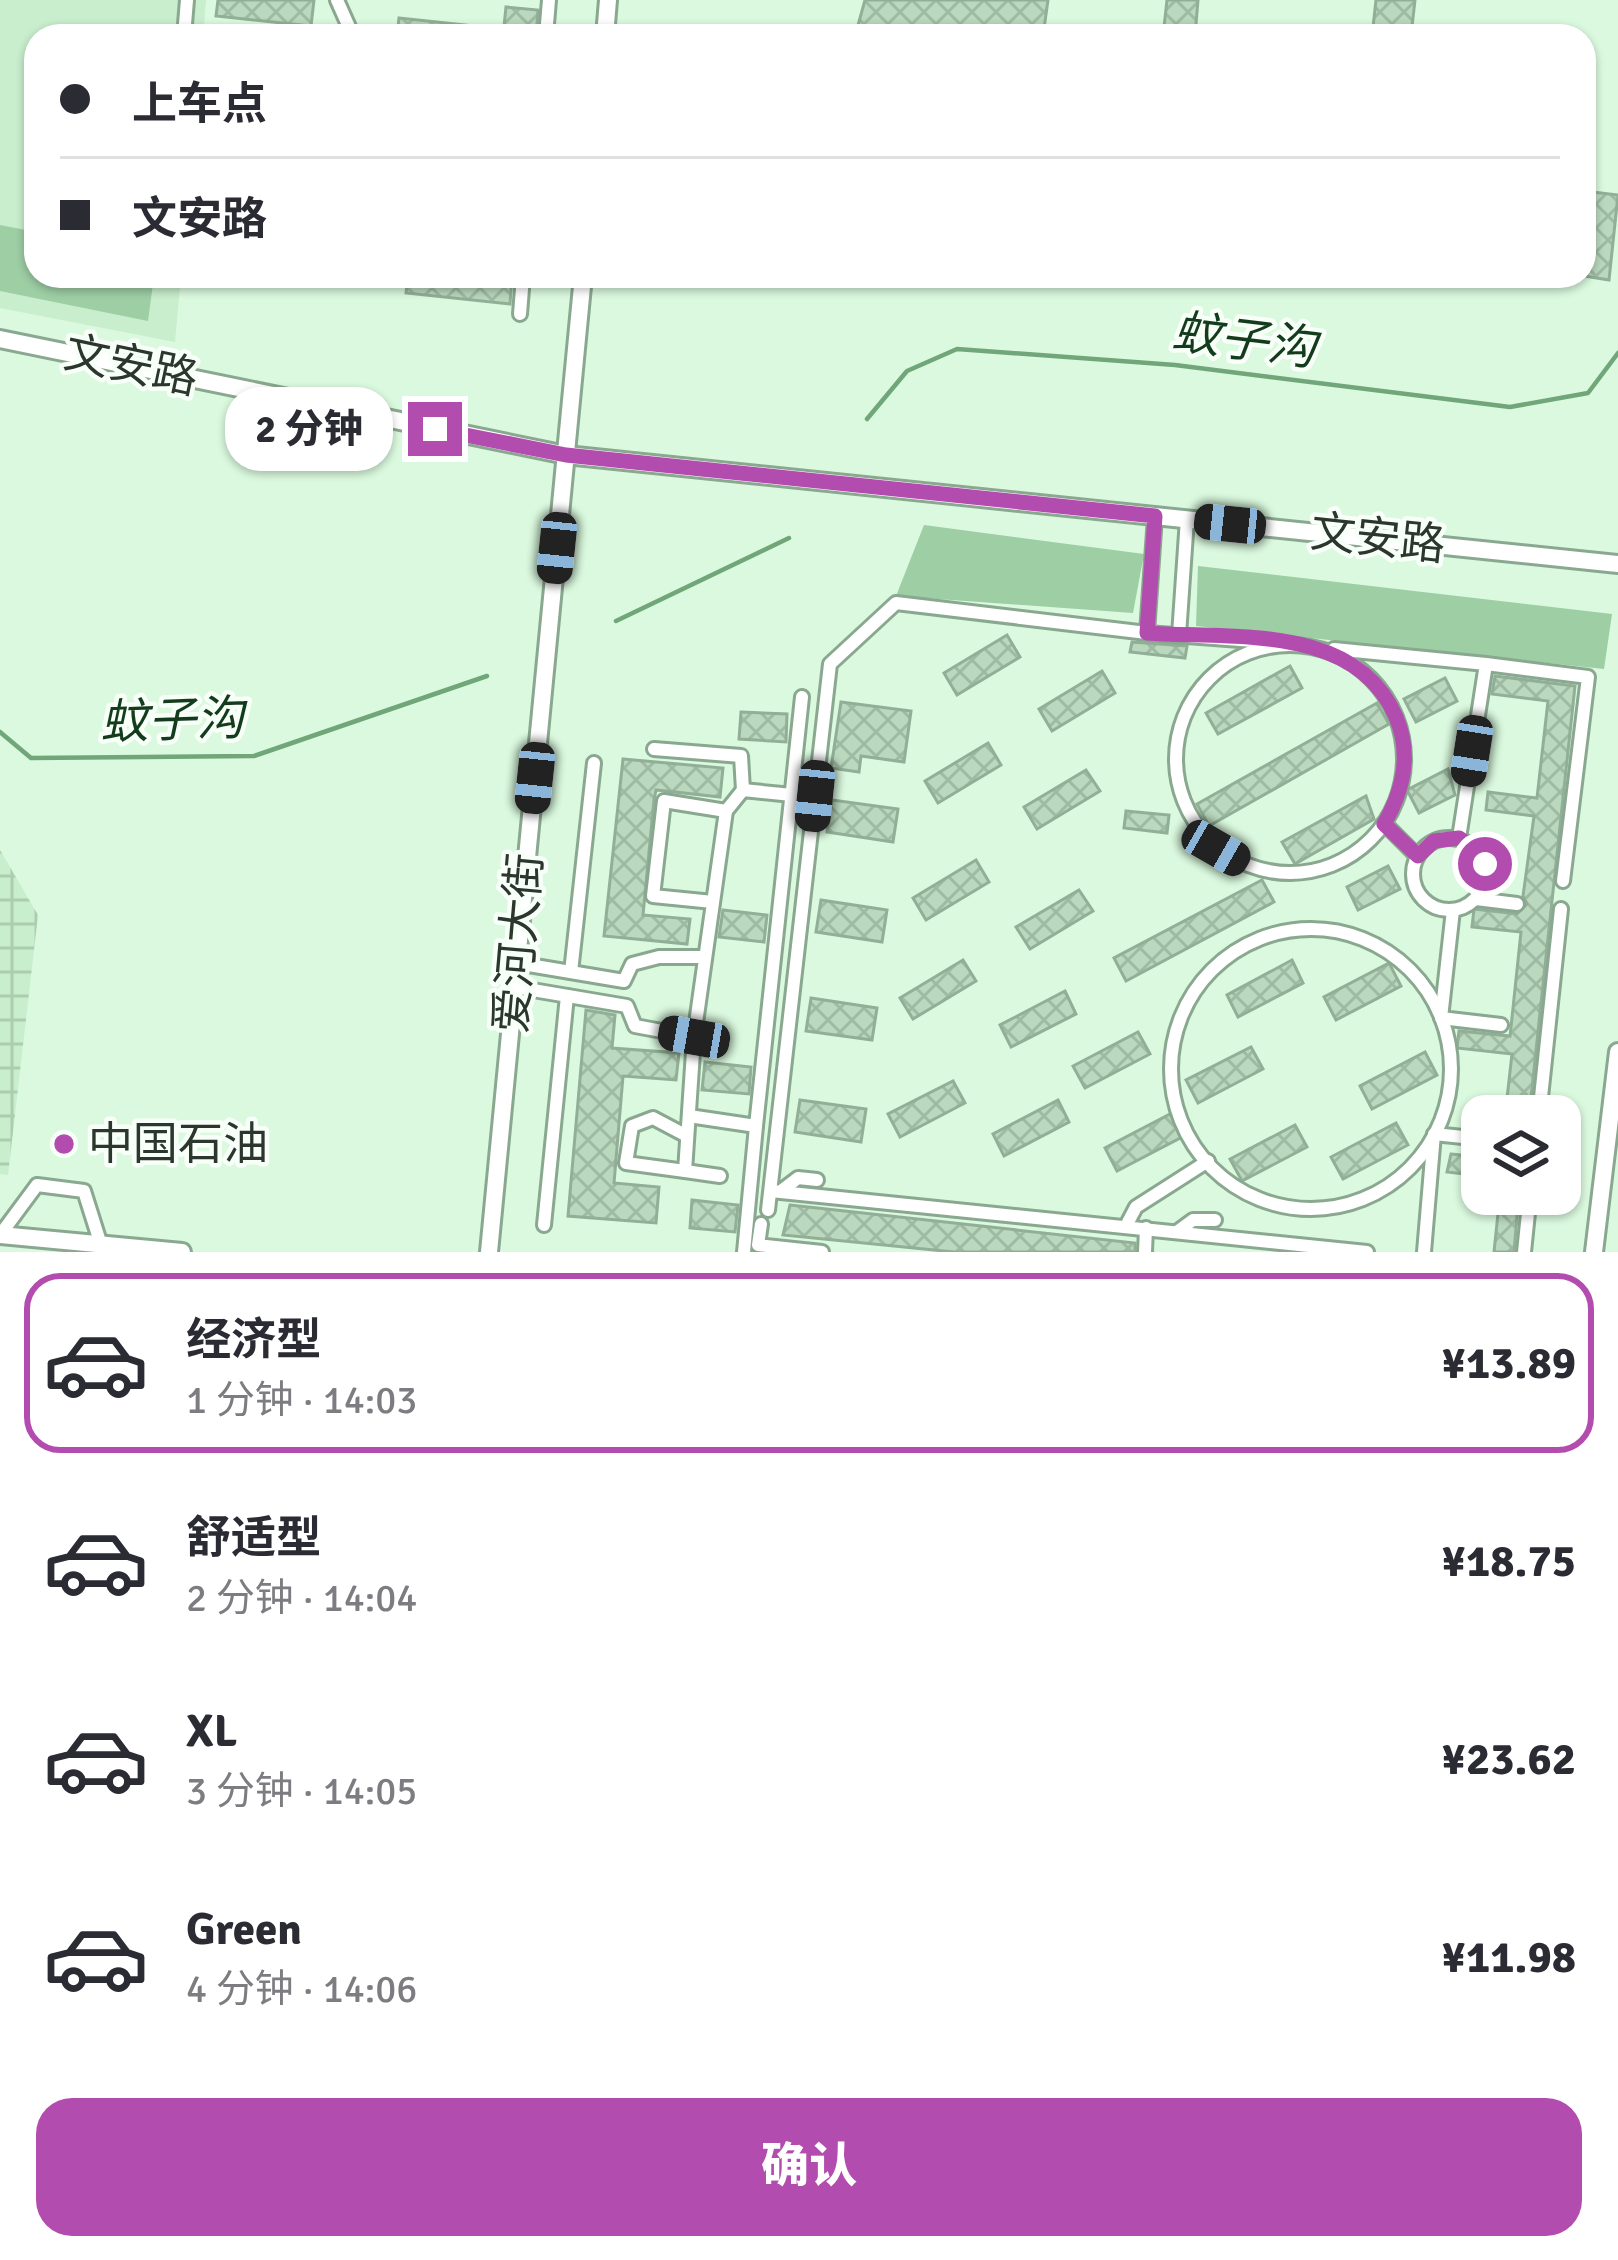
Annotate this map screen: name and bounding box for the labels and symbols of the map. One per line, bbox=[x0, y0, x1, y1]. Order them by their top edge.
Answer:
water label: 蚊子沟 bbox=[1169, 303, 1324, 380]
street label: 文安路 bbox=[59, 325, 203, 407]
callout: 2 分钟 bbox=[225, 387, 393, 471]
route end bbox=[408, 402, 462, 456]
car bbox=[1192, 502, 1268, 546]
street label: 文安路 bbox=[1308, 505, 1448, 573]
car bbox=[535, 510, 579, 586]
water label: 蚊子沟 bbox=[99, 689, 250, 753]
car bbox=[1449, 713, 1495, 789]
car bbox=[513, 740, 557, 816]
car bbox=[793, 758, 837, 834]
car bbox=[1176, 814, 1256, 882]
route start bbox=[1458, 837, 1512, 891]
street label: 爱河大街 bbox=[484, 851, 554, 1035]
car bbox=[655, 1013, 733, 1061]
place label: 中国石油 bbox=[88, 1117, 268, 1172]
marker: 中国石油 bbox=[51, 1131, 77, 1157]

